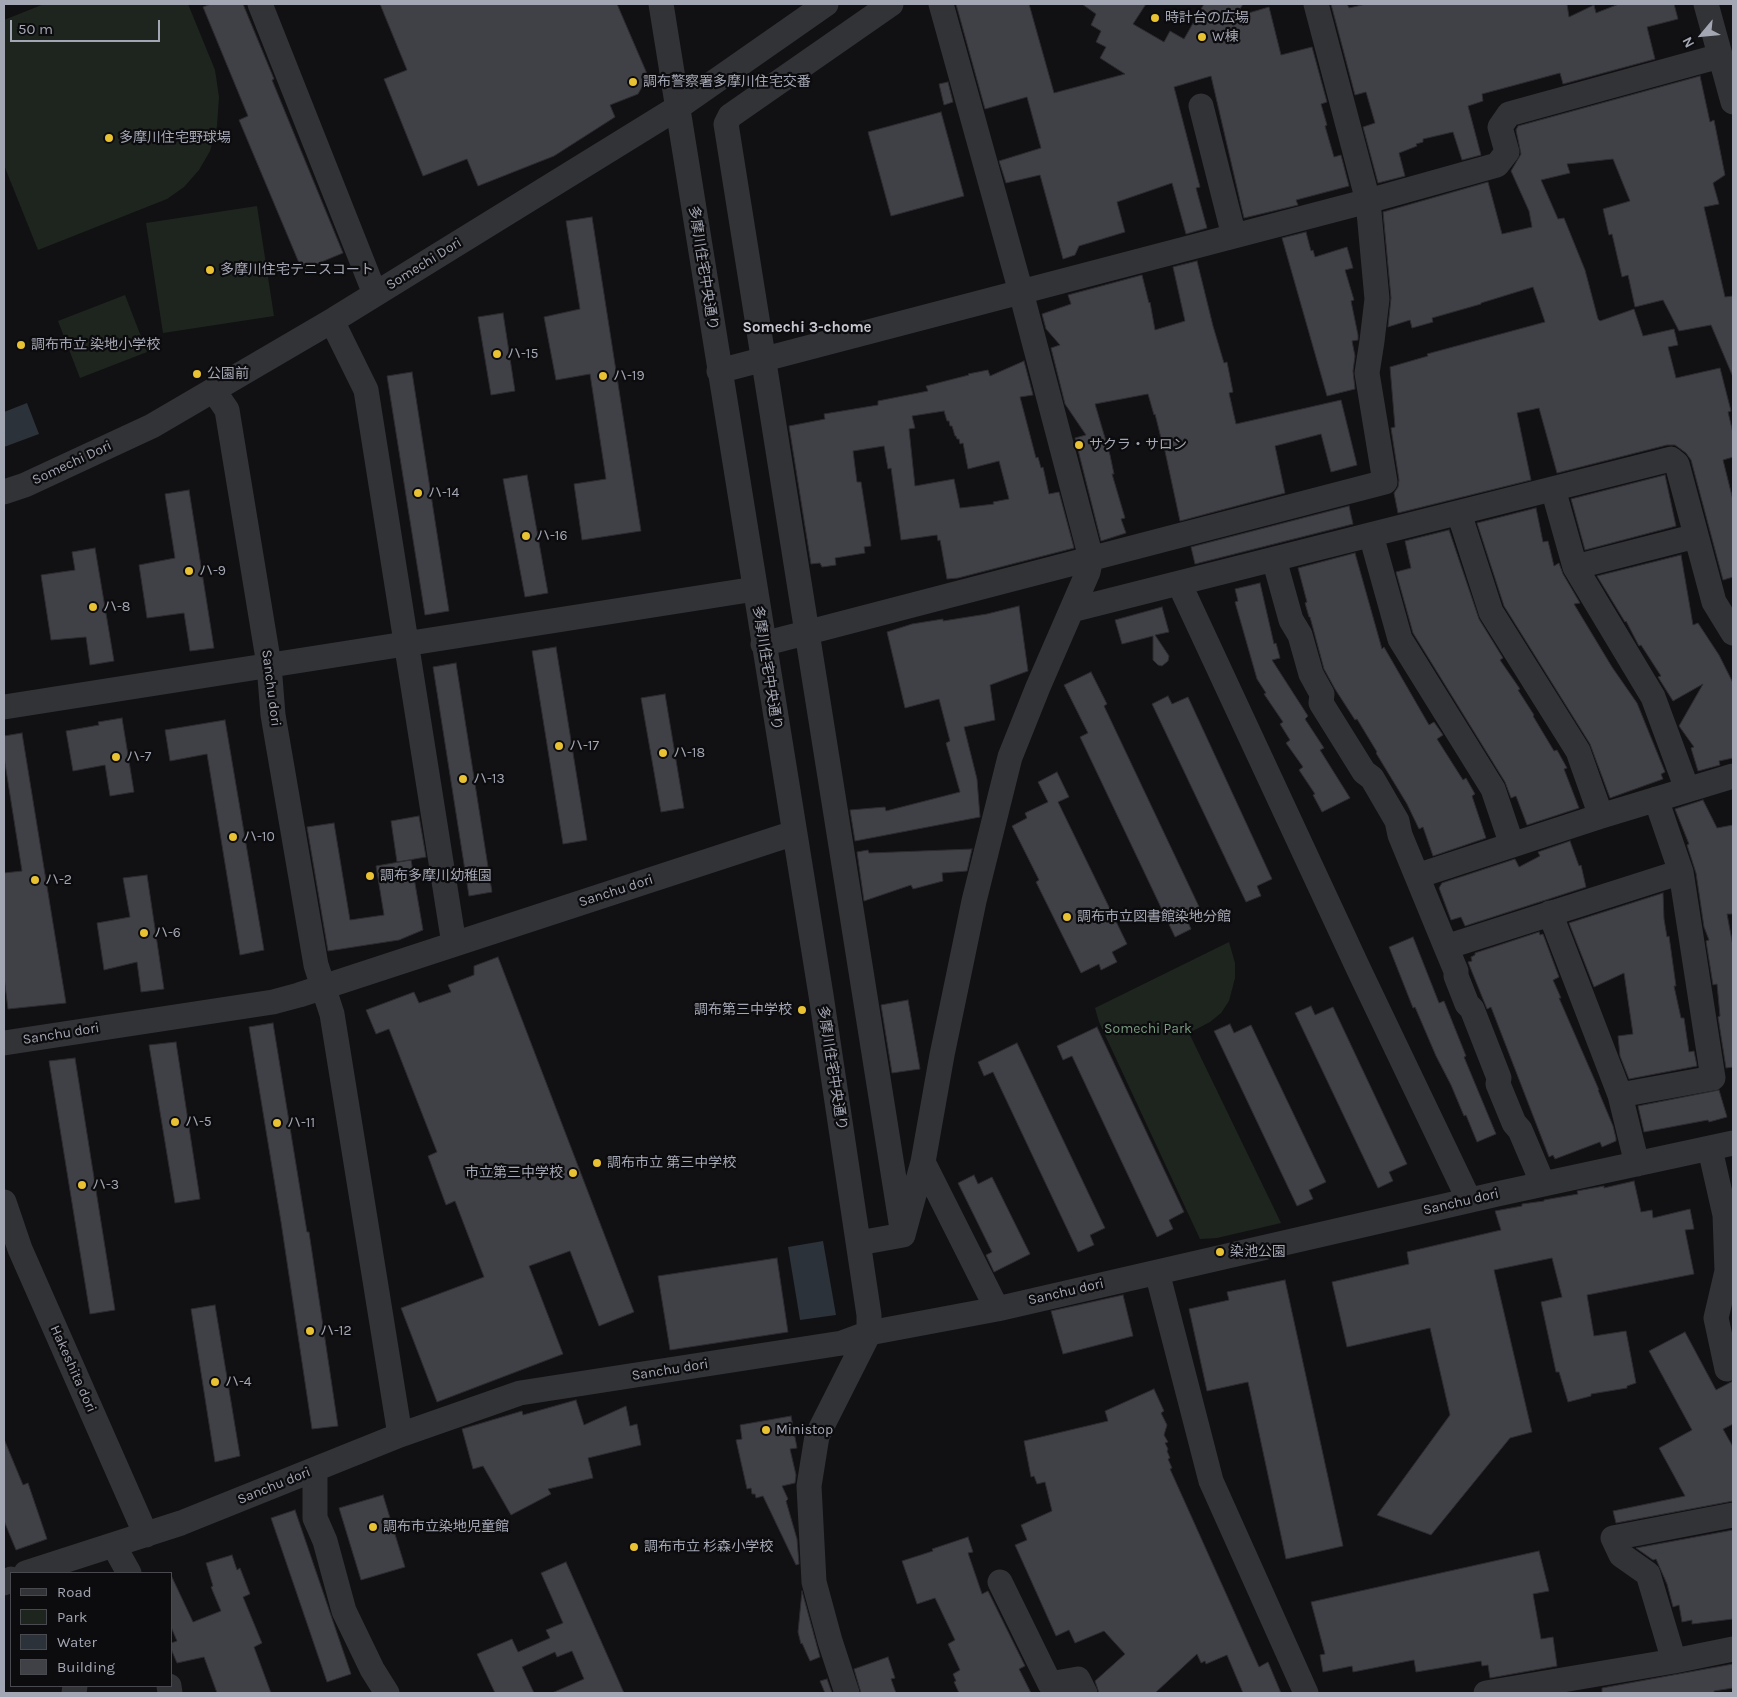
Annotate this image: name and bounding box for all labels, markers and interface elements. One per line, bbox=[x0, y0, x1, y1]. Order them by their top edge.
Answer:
scale bar bbox=[12, 10, 162, 42]
place label: 時計台の広場 bbox=[1165, 10, 1249, 26]
north arrow bbox=[1677, 10, 1727, 60]
marker: 時計台の広場 bbox=[1149, 12, 1161, 24]
text: 50 m bbox=[18, 20, 53, 38]
place label: W棟 bbox=[1212, 29, 1239, 45]
marker: W棟 bbox=[1196, 31, 1208, 43]
text: N bbox=[1678, 34, 1698, 51]
place label: 調布警察署多摩川住宅交番 bbox=[643, 74, 811, 90]
marker: 調布警察署多摩川住宅交番 bbox=[627, 76, 639, 88]
place label: 多摩川住宅野球場 bbox=[119, 130, 231, 146]
marker: 多摩川住宅野球場 bbox=[103, 132, 115, 144]
street label: 多摩川住宅中央通り bbox=[685, 204, 721, 332]
street label: Somechi Dori bbox=[383, 234, 465, 294]
place label: 多摩川住宅テニスコート bbox=[220, 262, 374, 278]
marker: 多摩川住宅テニスコート bbox=[204, 264, 216, 276]
district label: Somechi 3-chome bbox=[742, 319, 872, 337]
place label: 調布市立 染地小学校 bbox=[31, 337, 160, 353]
marker: 調布市立 染地小学校 bbox=[15, 339, 27, 351]
place label: ハ-15 bbox=[507, 346, 538, 362]
marker: ハ-15 bbox=[491, 348, 503, 360]
place label: 公園前 bbox=[207, 366, 249, 382]
marker: 公園前 bbox=[191, 368, 203, 380]
place label: ハ-19 bbox=[613, 368, 645, 384]
marker: ハ-19 bbox=[597, 370, 609, 382]
street label: Somechi Dori bbox=[30, 437, 114, 489]
place label: サクラ・サロン bbox=[1089, 437, 1187, 453]
marker: サクラ・サロン bbox=[1073, 439, 1085, 451]
place label: ハ-14 bbox=[428, 485, 459, 501]
marker: ハ-14 bbox=[412, 487, 424, 499]
place label: ハ-16 bbox=[536, 528, 568, 544]
marker: ハ-16 bbox=[520, 530, 532, 542]
place label: ハ-9 bbox=[199, 563, 226, 579]
marker: ハ-9 bbox=[183, 565, 195, 577]
place label: ハ-8 bbox=[103, 599, 130, 615]
marker: ハ-8 bbox=[87, 601, 99, 613]
street label: 多摩川住宅中央通り bbox=[749, 604, 785, 732]
street label: Sanchu dori bbox=[258, 649, 284, 727]
place label: ハ-17 bbox=[569, 738, 599, 754]
marker: ハ-17 bbox=[553, 740, 565, 752]
place label: ハ-18 bbox=[673, 745, 705, 761]
marker: ハ-18 bbox=[657, 747, 669, 759]
place label: ハ-7 bbox=[126, 749, 151, 765]
marker: ハ-7 bbox=[110, 751, 122, 763]
place label: ハ-13 bbox=[473, 771, 505, 787]
marker: ハ-13 bbox=[457, 773, 469, 785]
place label: ハ-10 bbox=[243, 829, 275, 845]
marker: ハ-10 bbox=[227, 831, 239, 843]
place label: 調布多摩川幼稚園 bbox=[380, 868, 492, 884]
marker: 調布多摩川幼稚園 bbox=[364, 870, 376, 882]
street label: Sanchu dori bbox=[577, 871, 655, 911]
place label: ハ-2 bbox=[45, 872, 72, 888]
marker: ハ-2 bbox=[29, 874, 41, 886]
place label: 調布市立図書館染地分館 bbox=[1077, 909, 1231, 925]
marker: 調布市立図書館染地分館 bbox=[1061, 911, 1073, 923]
place label: ハ-6 bbox=[154, 925, 181, 941]
marker: ハ-6 bbox=[138, 927, 150, 939]
place label: 調布第三中学校 bbox=[694, 1002, 792, 1018]
marker: 調布第三中学校 bbox=[796, 1004, 808, 1016]
street label: 多摩川住宅中央通り bbox=[814, 1004, 850, 1132]
street label: Sanchu dori bbox=[22, 1020, 100, 1048]
park label: Somechi Park bbox=[1104, 1021, 1192, 1037]
place label: ハ-5 bbox=[185, 1114, 212, 1130]
place label: ハ-11 bbox=[287, 1115, 315, 1131]
marker: ハ-5 bbox=[169, 1116, 181, 1128]
marker: ハ-11 bbox=[271, 1117, 283, 1129]
place label: 調布市立 第三中学校 bbox=[607, 1155, 736, 1171]
marker: 調布市立 第三中学校 bbox=[591, 1157, 603, 1169]
place label: 市立第三中学校 bbox=[465, 1165, 563, 1181]
marker: 市立第三中学校 bbox=[567, 1167, 579, 1179]
place label: ハ-3 bbox=[92, 1177, 119, 1193]
marker: ハ-3 bbox=[76, 1179, 88, 1191]
street label: Sanchu dori bbox=[1421, 1185, 1501, 1219]
place label: 染池公園 bbox=[1230, 1244, 1286, 1260]
marker: 染池公園 bbox=[1214, 1246, 1226, 1258]
street label: Sanchu dori bbox=[1026, 1275, 1106, 1309]
street label: Hakeshita dori bbox=[46, 1323, 100, 1415]
place label: ハ-12 bbox=[320, 1323, 352, 1339]
marker: ハ-12 bbox=[304, 1325, 316, 1337]
street label: Sanchu dori bbox=[631, 1356, 709, 1384]
place label: ハ-4 bbox=[225, 1374, 252, 1390]
marker: ハ-4 bbox=[209, 1376, 221, 1388]
place label: Ministop bbox=[776, 1422, 833, 1438]
marker: Ministop bbox=[760, 1424, 772, 1436]
street label: Sanchu dori bbox=[235, 1464, 313, 1508]
place label: 調布市立染地児童館 bbox=[383, 1519, 509, 1535]
marker: 調布市立染地児童館 bbox=[367, 1521, 379, 1533]
place label: 調布市立 杉森小学校 bbox=[644, 1539, 773, 1555]
marker: 調布市立 杉森小学校 bbox=[628, 1541, 640, 1553]
legend bbox=[10, 1572, 172, 1687]
text: Road bbox=[57, 1583, 92, 1601]
text: Park bbox=[57, 1608, 87, 1626]
text: Water bbox=[57, 1633, 97, 1651]
text: Building bbox=[57, 1658, 115, 1676]

